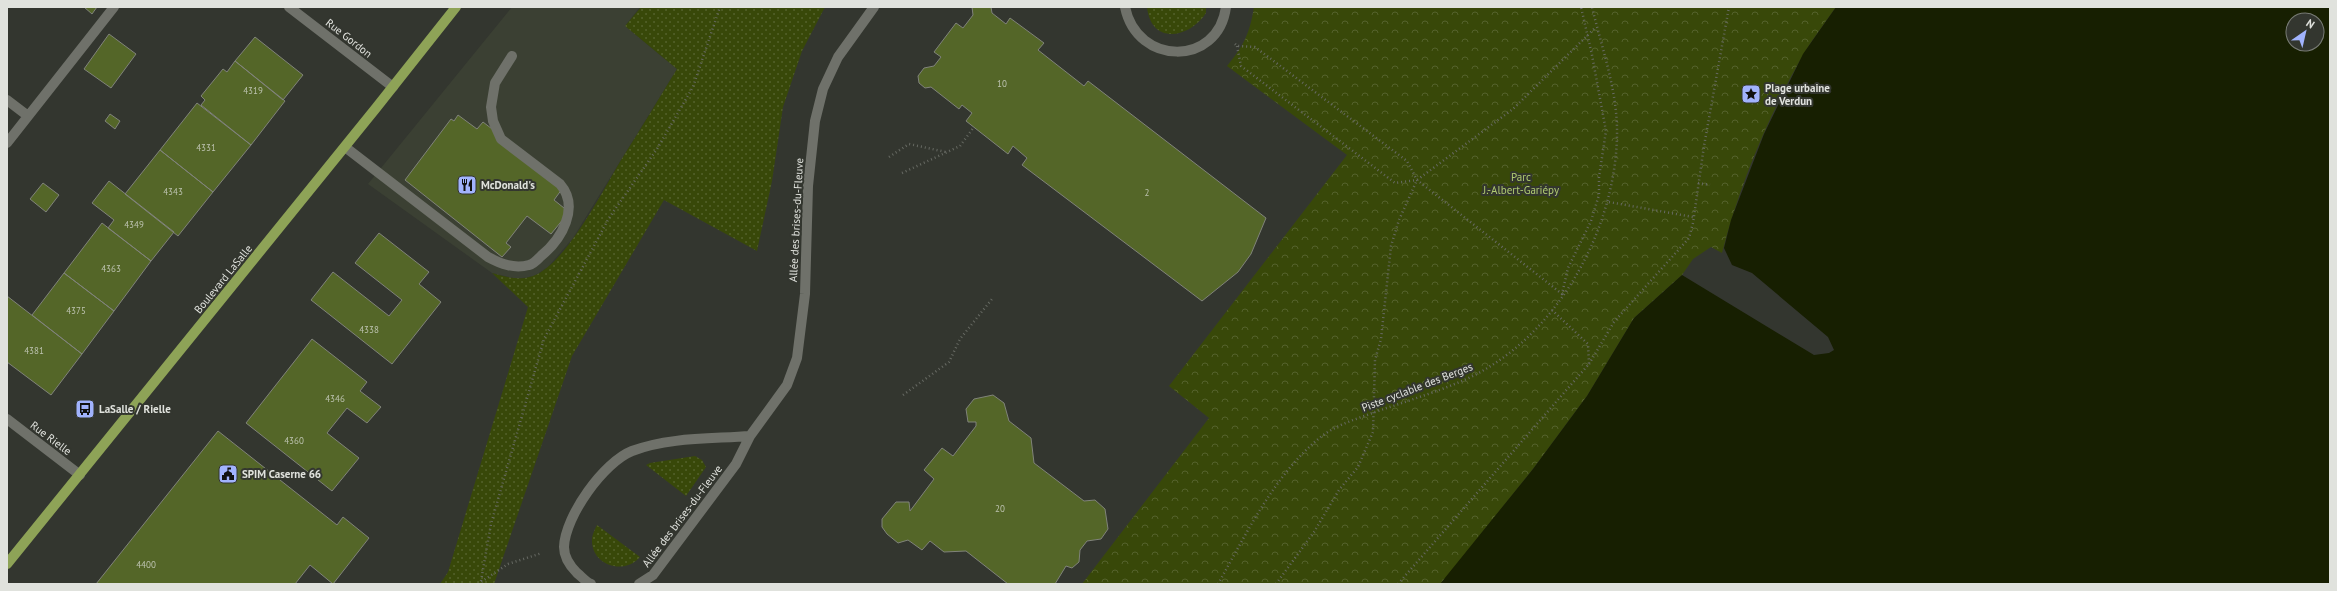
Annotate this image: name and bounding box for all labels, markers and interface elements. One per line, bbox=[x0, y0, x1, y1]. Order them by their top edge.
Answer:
north arrow bbox=[2285, 12, 2325, 52]
street label: Rue Gordon bbox=[323, 16, 375, 60]
text: N bbox=[2304, 16, 2318, 32]
house number: 10 bbox=[997, 78, 1007, 89]
place label: Plage urbaine de Verdun bbox=[1765, 81, 1830, 108]
place icon: Plage urbaine de Verdun bbox=[1740, 83, 1762, 105]
house number: 4319 bbox=[243, 85, 263, 96]
house number: 4331 bbox=[196, 142, 216, 153]
street label: Allée des brises-du-Fleuve bbox=[786, 157, 806, 282]
park label: Parc J.-Albert-Gariépy bbox=[1482, 170, 1560, 197]
restaurant icon: McDonald's bbox=[456, 174, 478, 196]
place label: McDonald's bbox=[481, 178, 535, 192]
house number: 4343 bbox=[163, 186, 183, 197]
house number: 2 bbox=[1145, 187, 1150, 198]
house number: 4349 bbox=[124, 219, 144, 230]
street label: Boulevard LaSalle bbox=[191, 241, 255, 316]
house number: 4363 bbox=[101, 263, 121, 274]
house number: 4375 bbox=[66, 305, 86, 316]
house number: 4338 bbox=[359, 324, 379, 335]
house number: 4381 bbox=[24, 345, 44, 356]
street label: Piste cyclable des Berges bbox=[1359, 359, 1475, 415]
house number: 4346 bbox=[325, 393, 345, 404]
bus stop icon: LaSalle / Rielle bbox=[74, 398, 96, 420]
place label: LaSalle / Rielle bbox=[99, 402, 171, 416]
street label: Rue Rielle bbox=[28, 418, 75, 458]
house number: 4360 bbox=[284, 435, 304, 446]
street label: Allée des brises-du-Fleuve bbox=[639, 462, 725, 570]
public building icon: SPIM Caserne 66 bbox=[217, 463, 239, 485]
place label: SPIM Caserne 66 bbox=[242, 467, 321, 481]
house number: 20 bbox=[995, 503, 1005, 514]
house number: 4400 bbox=[136, 559, 156, 570]

